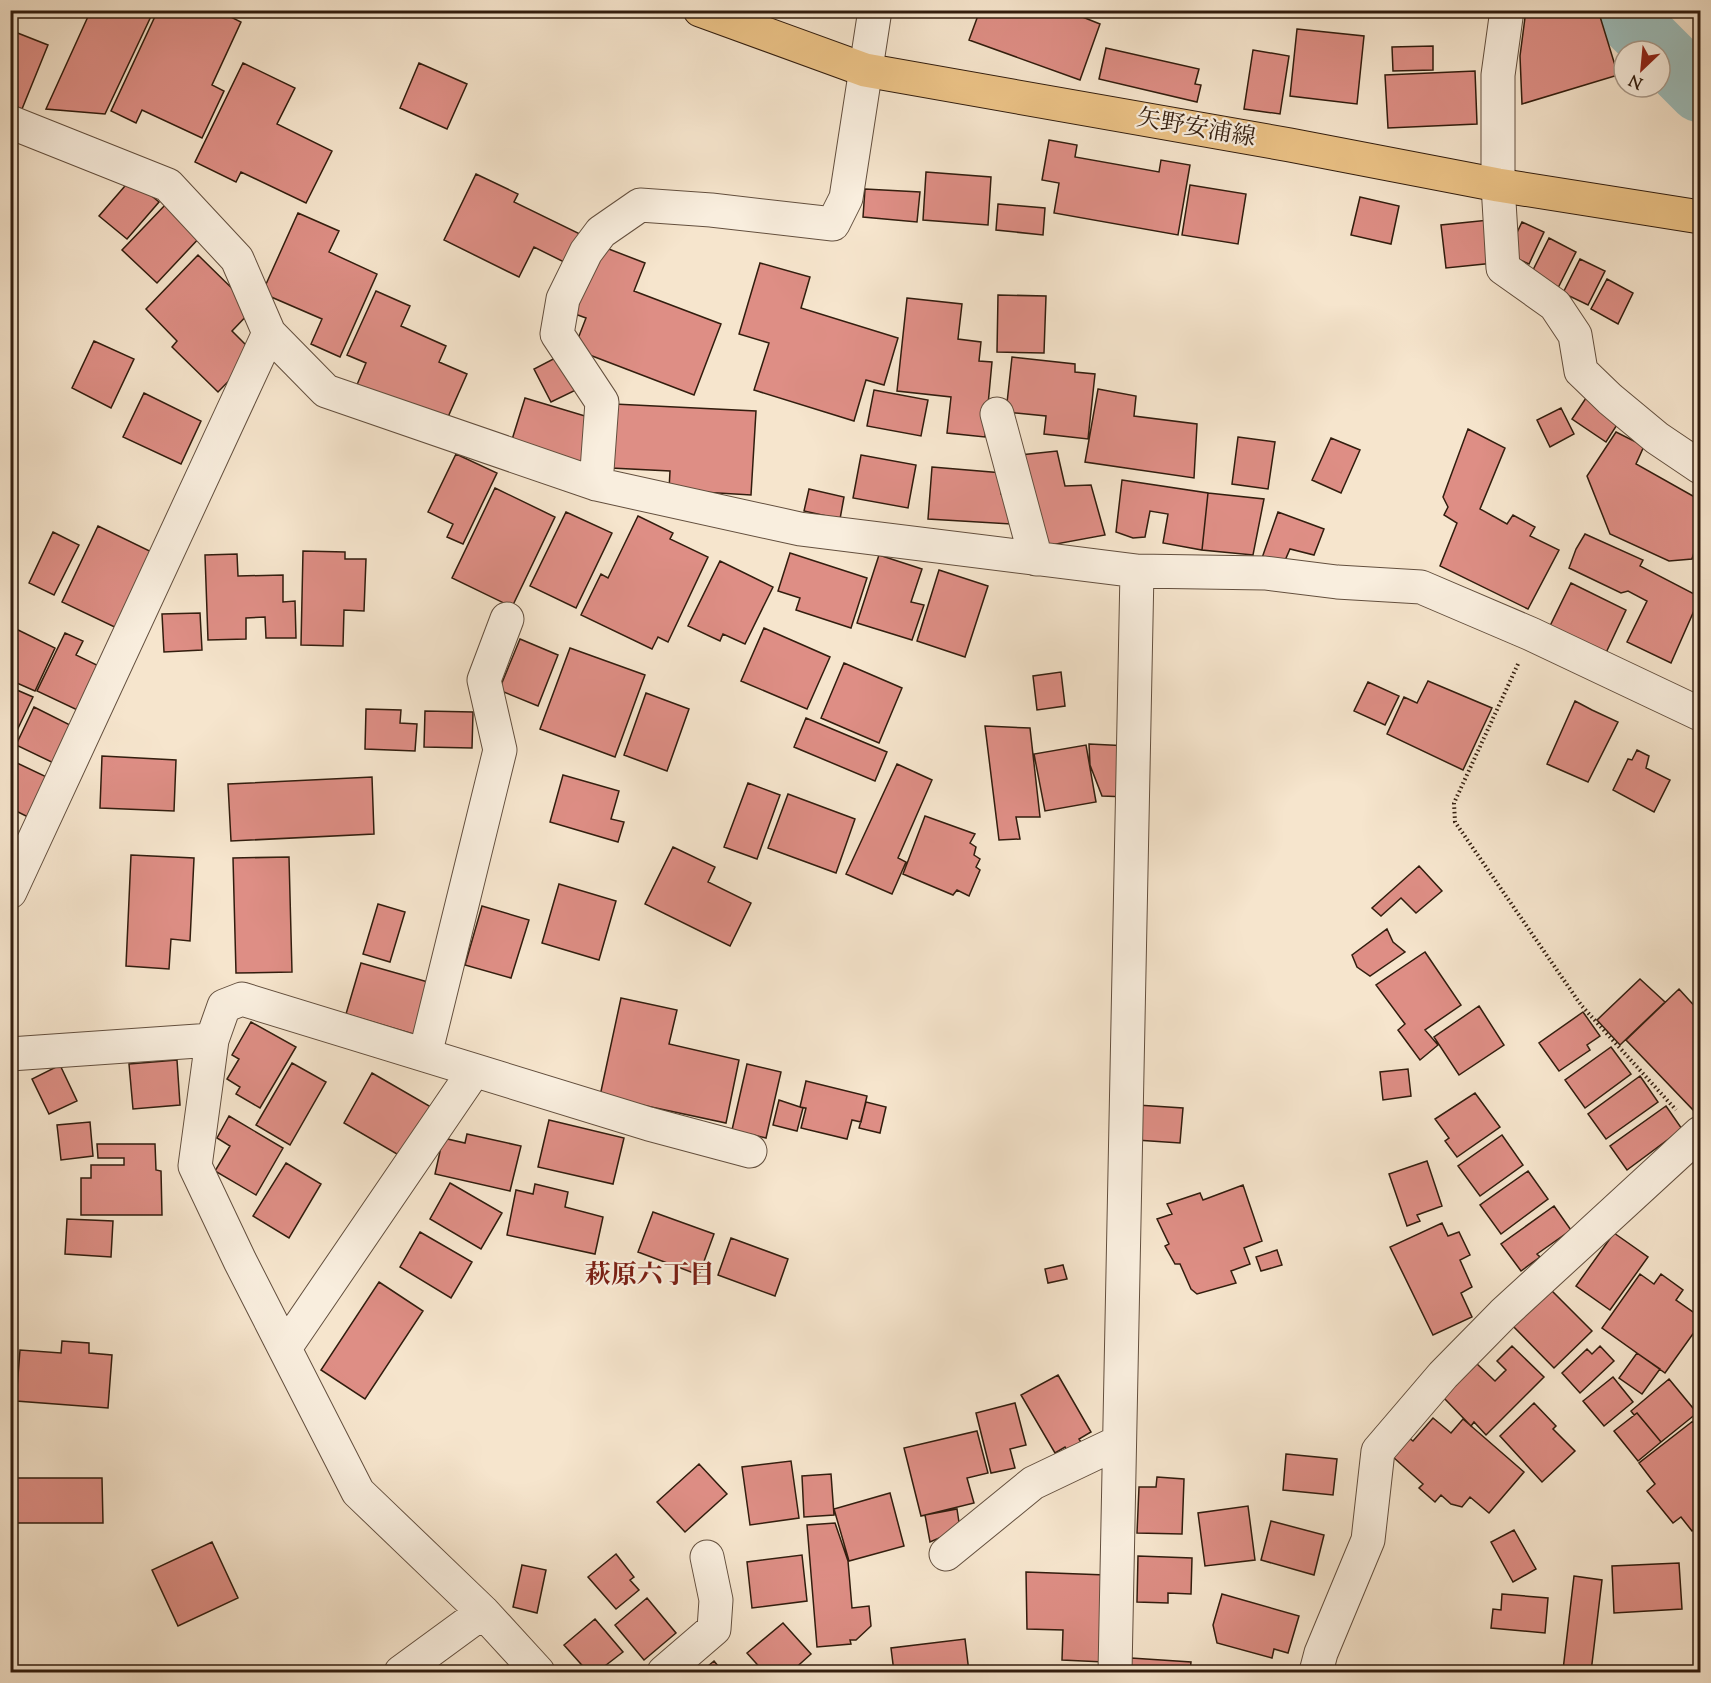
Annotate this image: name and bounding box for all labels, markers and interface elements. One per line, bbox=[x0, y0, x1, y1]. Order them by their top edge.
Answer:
north arrow bbox=[1612, 39, 1672, 99]
text: N bbox=[1626, 67, 1647, 93]
street label: 矢野安浦線 bbox=[1134, 102, 1258, 156]
district label: 萩原六丁目 bbox=[585, 1258, 715, 1295]

